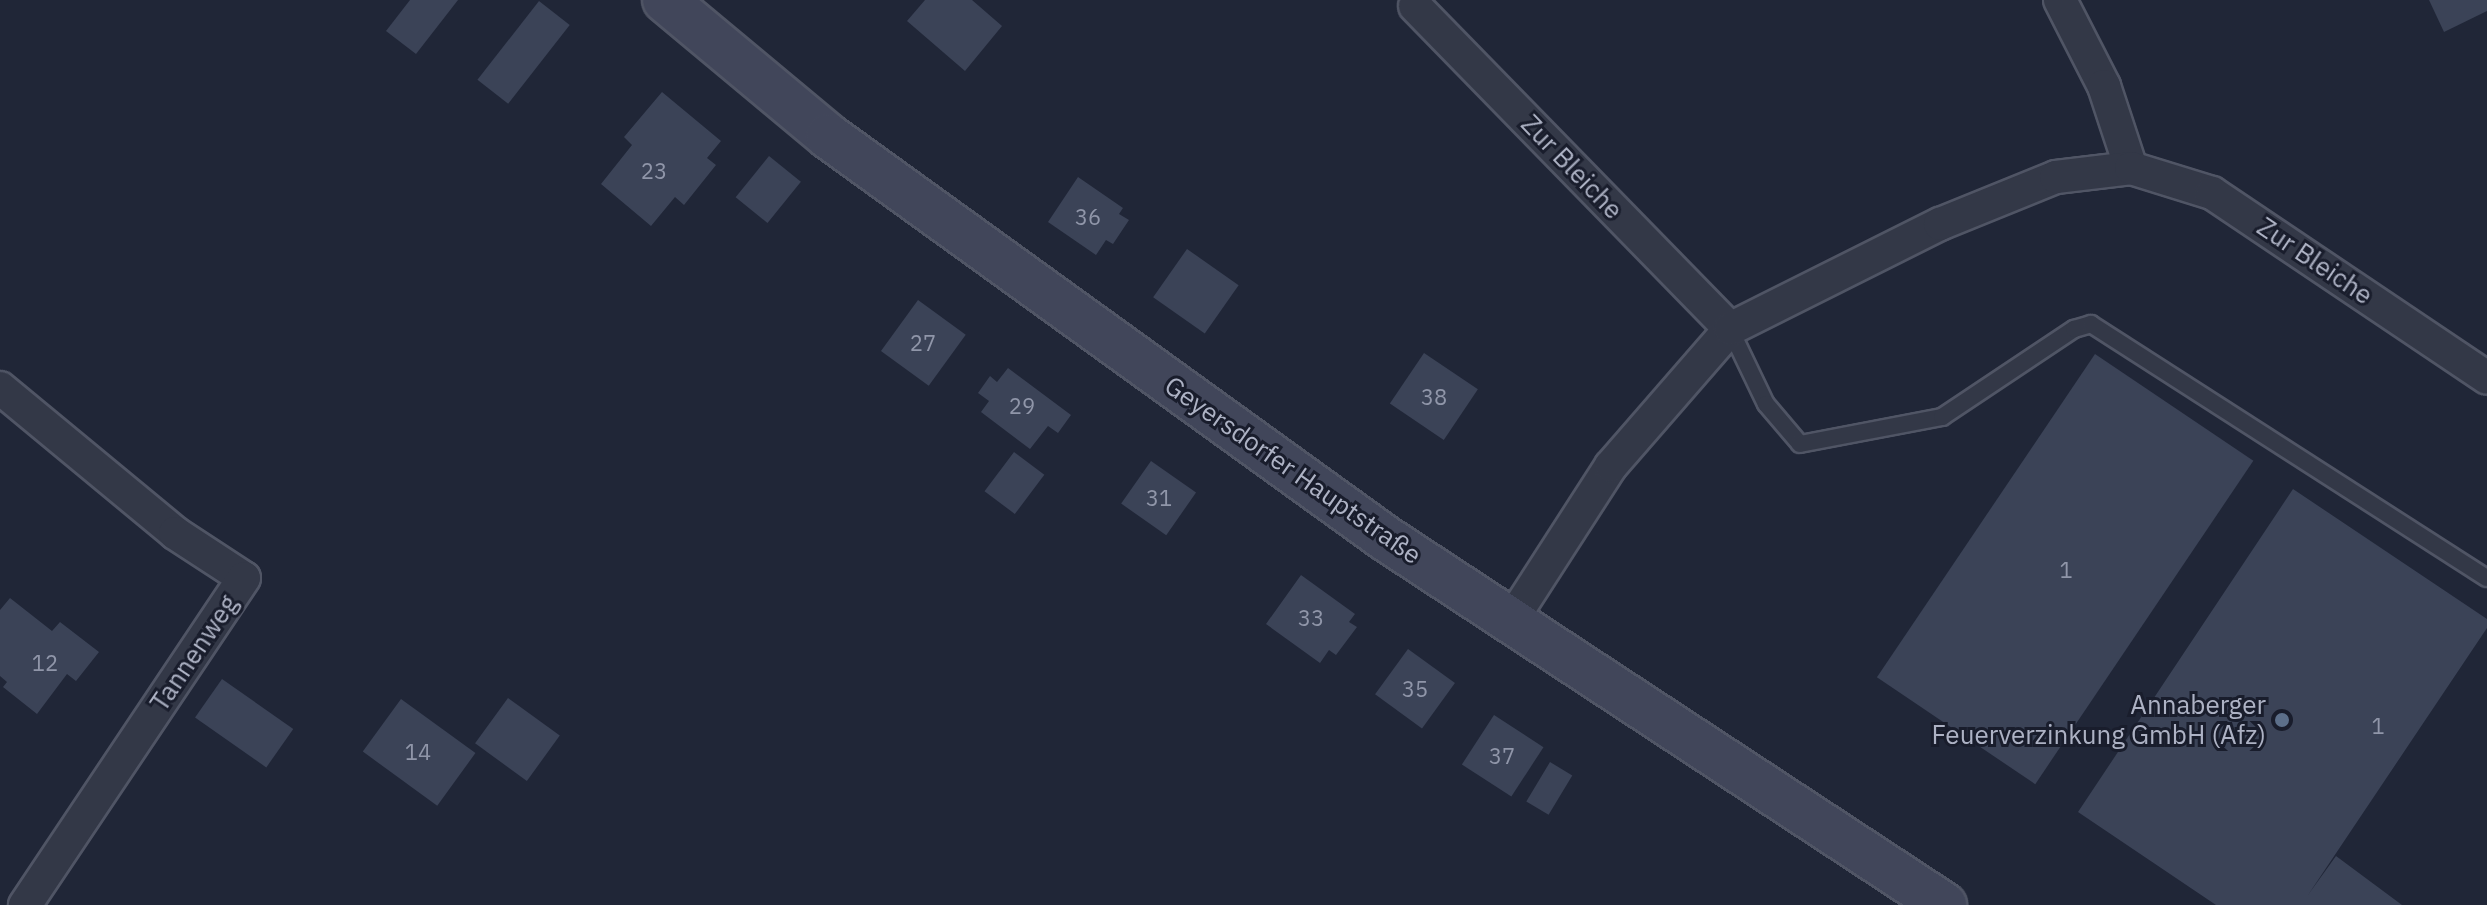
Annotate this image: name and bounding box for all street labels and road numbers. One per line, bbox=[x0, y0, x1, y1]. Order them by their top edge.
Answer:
street label: Zur Bleiche bbox=[1515, 109, 1629, 225]
street label: Zur Bleiche bbox=[2251, 211, 2379, 311]
street label: Geyersdorfer Hauptstraße bbox=[1159, 369, 1427, 571]
street label: Tannenweg bbox=[144, 589, 244, 717]

